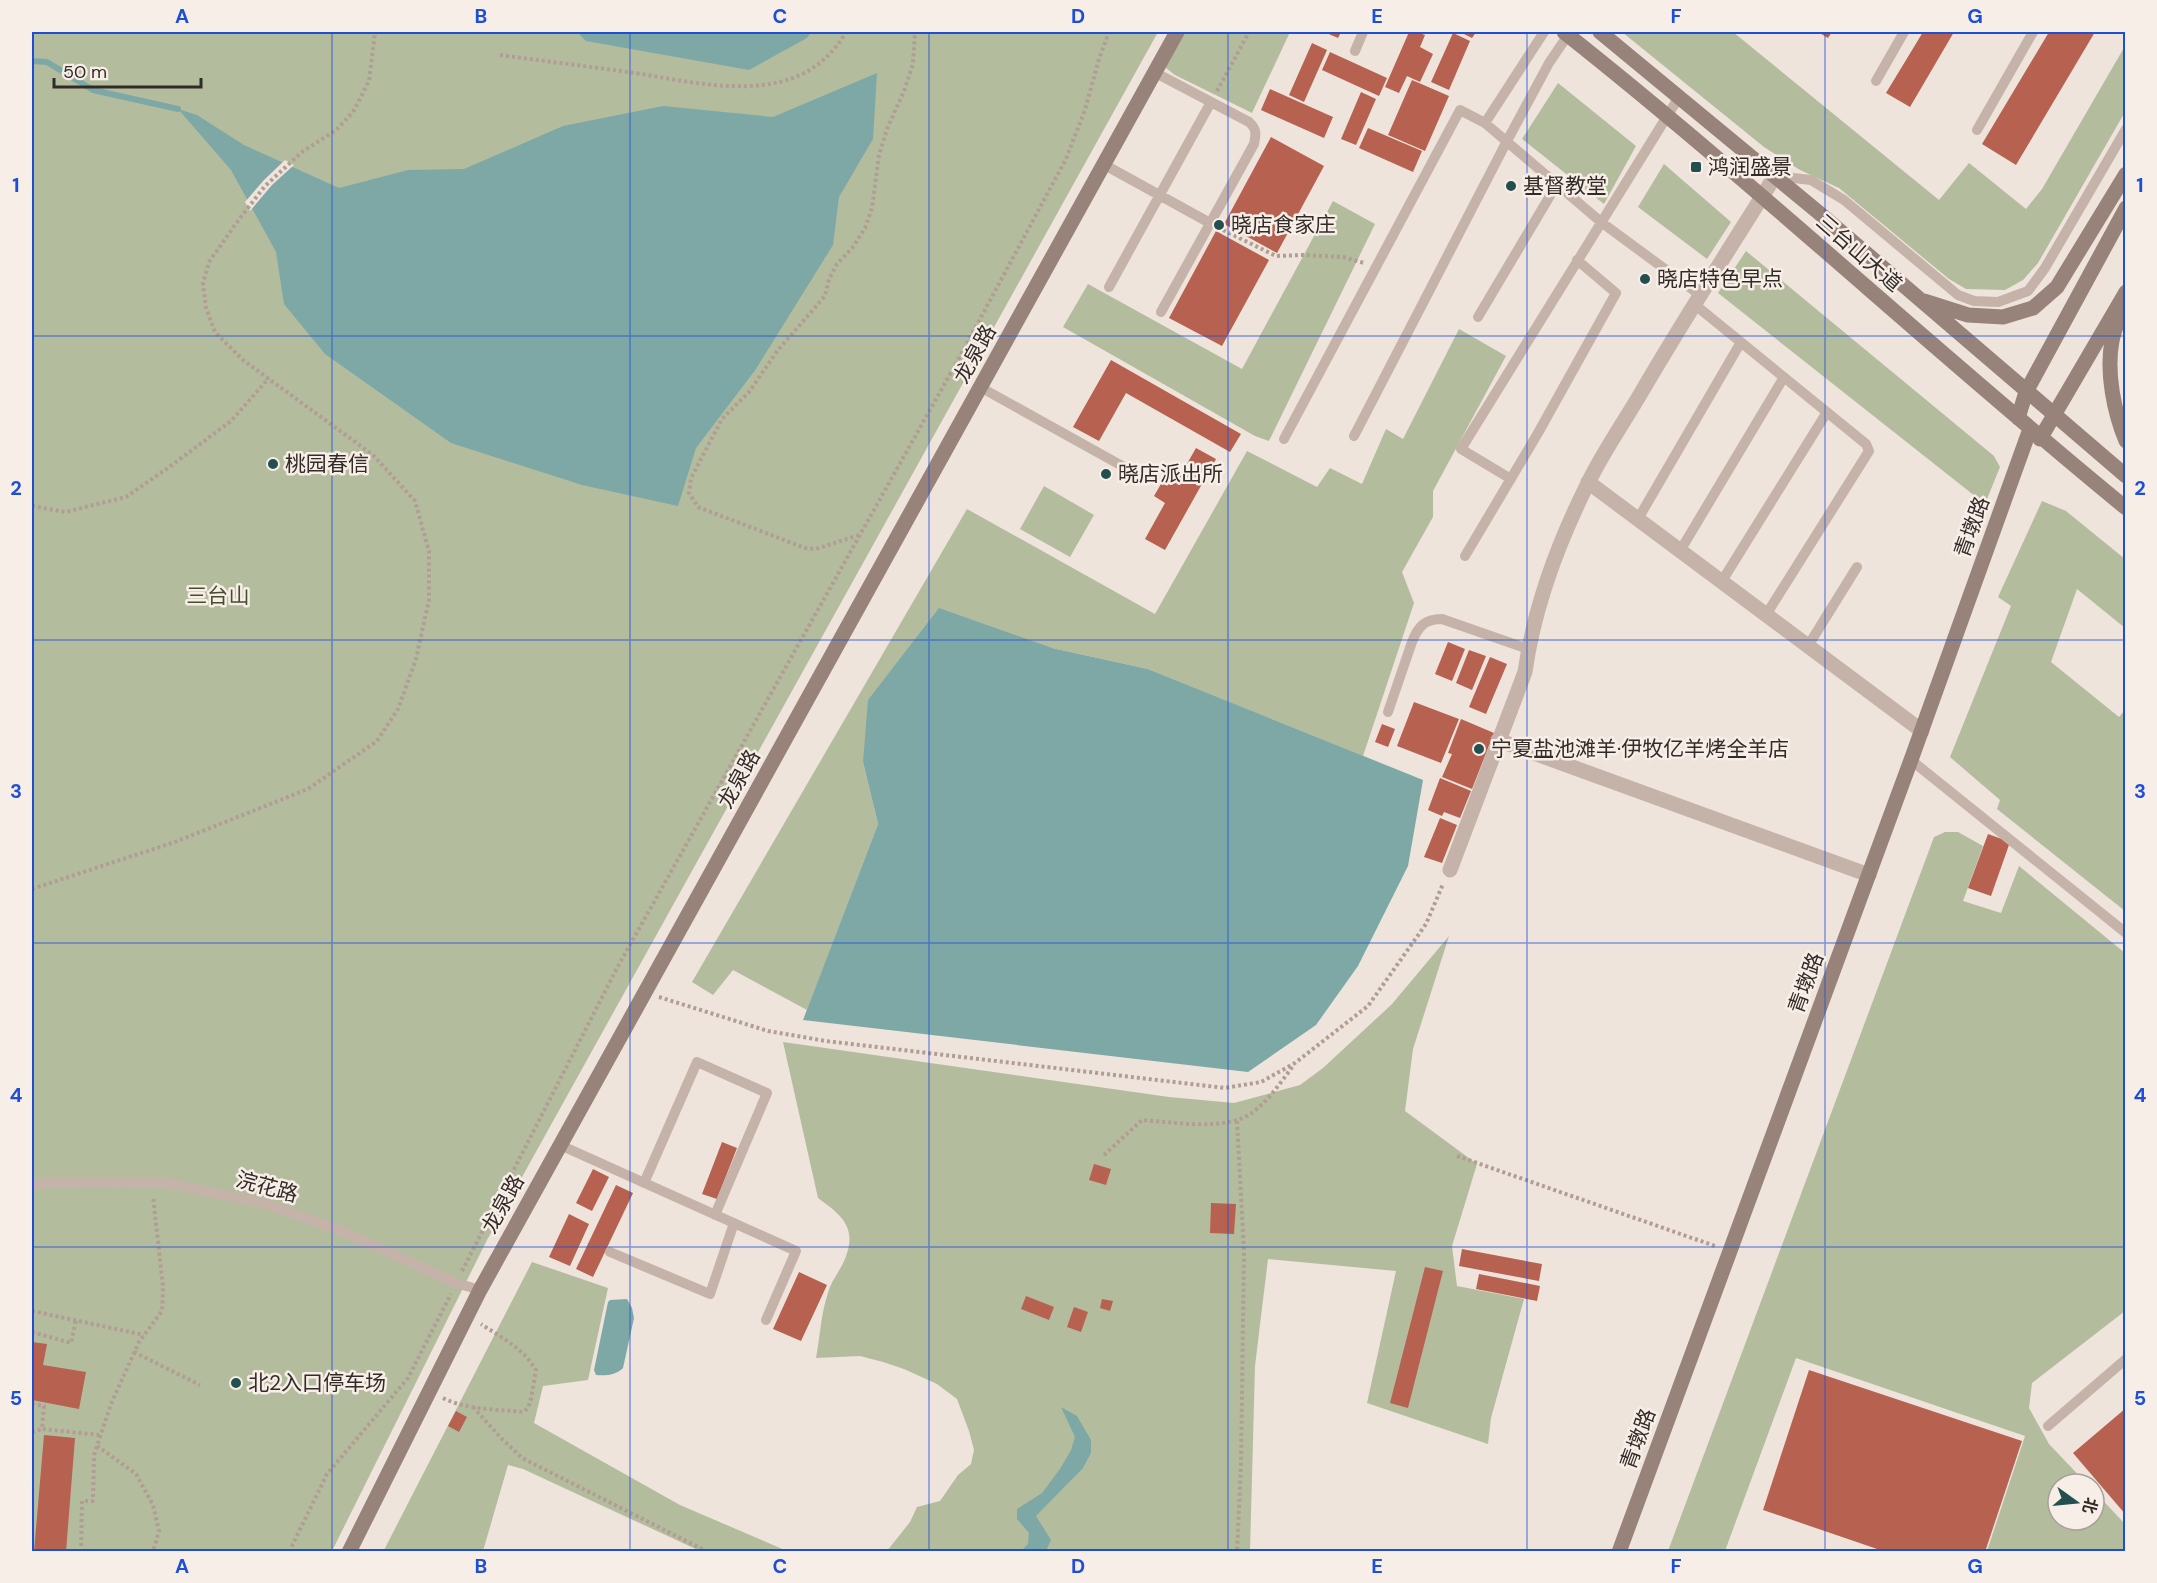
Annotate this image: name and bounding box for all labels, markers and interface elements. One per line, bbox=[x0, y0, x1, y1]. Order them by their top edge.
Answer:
text: A bbox=[175, 3, 189, 29]
text: B bbox=[475, 3, 487, 29]
text: C bbox=[773, 3, 787, 29]
text: D bbox=[1071, 3, 1085, 29]
text: E bbox=[1371, 3, 1383, 29]
text: F bbox=[1670, 3, 1682, 29]
text: G bbox=[1967, 3, 1983, 29]
scale bar bbox=[54, 51, 201, 89]
text: 50 m bbox=[63, 60, 107, 84]
place label: 鸿润盛景 bbox=[1708, 153, 1792, 181]
marker: 鸿润盛景 bbox=[1689, 160, 1703, 174]
text: 1 bbox=[12, 172, 20, 198]
place label: 基督教堂 bbox=[1523, 172, 1607, 200]
text: 1 bbox=[2136, 172, 2144, 198]
marker: 基督教堂 bbox=[1504, 179, 1518, 193]
street label: 三台山大道 bbox=[1810, 208, 1908, 298]
place label: 晓店食家庄 bbox=[1231, 211, 1336, 239]
marker: 晓店食家庄 bbox=[1212, 218, 1226, 232]
place label: 晓店特色早点 bbox=[1657, 265, 1783, 293]
marker: 晓店特色早点 bbox=[1638, 272, 1652, 286]
street label: 龙泉路 bbox=[947, 320, 1003, 388]
place label: 桃园春信 bbox=[285, 450, 369, 478]
marker: 桃园春信 bbox=[266, 457, 280, 471]
place label: 晓店派出所 bbox=[1118, 460, 1223, 488]
marker: 晓店派出所 bbox=[1099, 467, 1113, 481]
text: 2 bbox=[10, 475, 22, 501]
text: 2 bbox=[2134, 475, 2146, 501]
street label: 青墩路 bbox=[1948, 493, 1996, 561]
park label: 三台山 bbox=[187, 582, 250, 610]
place label: 宁夏盐池滩羊·伊牧亿羊烤全羊店 bbox=[1491, 735, 1789, 763]
marker: 宁夏盐池滩羊·伊牧亿羊烤全羊店 bbox=[1472, 742, 1486, 756]
street label: 龙泉路 bbox=[711, 745, 767, 813]
text: 3 bbox=[10, 778, 22, 804]
text: 3 bbox=[2134, 778, 2146, 804]
street label: 青墩路 bbox=[1782, 949, 1830, 1017]
text: 4 bbox=[10, 1082, 23, 1108]
text: 4 bbox=[2134, 1082, 2147, 1108]
street label: 浣花路 bbox=[233, 1165, 301, 1209]
street label: 龙泉路 bbox=[475, 1170, 531, 1238]
place label: 北2入口停车场 bbox=[248, 1369, 386, 1397]
marker: 北2入口停车场 bbox=[229, 1376, 243, 1390]
text: 5 bbox=[10, 1385, 22, 1411]
text: 5 bbox=[2134, 1385, 2146, 1411]
street label: 青墩路 bbox=[1614, 1405, 1662, 1473]
north arrow bbox=[2046, 1472, 2106, 1532]
text: 北 bbox=[2078, 1495, 2102, 1516]
text: A bbox=[175, 1553, 189, 1579]
text: B bbox=[475, 1553, 487, 1579]
text: C bbox=[773, 1553, 787, 1579]
text: D bbox=[1071, 1553, 1085, 1579]
text: E bbox=[1371, 1553, 1383, 1579]
text: F bbox=[1670, 1553, 1682, 1579]
text: G bbox=[1967, 1553, 1983, 1579]

